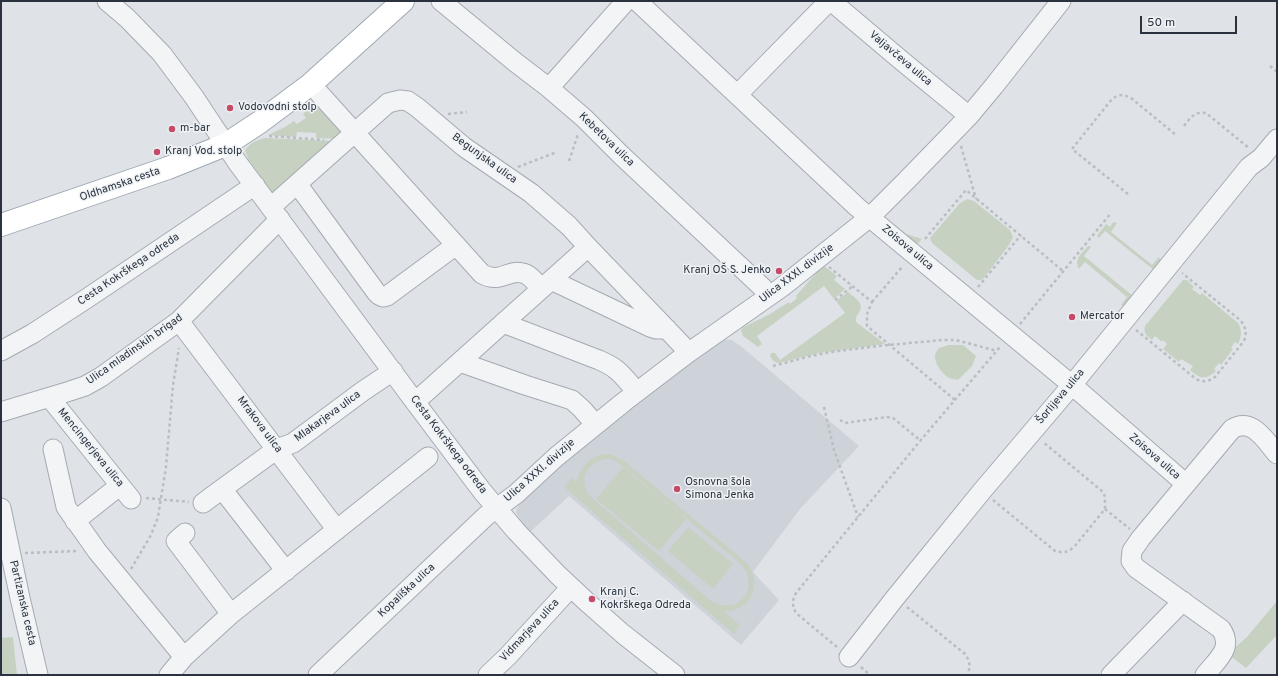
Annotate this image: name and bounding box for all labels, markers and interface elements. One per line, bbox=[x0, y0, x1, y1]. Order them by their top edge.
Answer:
scale bar bbox=[1142, 8, 1239, 34]
text: 50 m bbox=[1147, 15, 1175, 31]
street label: Valjavčeva ulica bbox=[866, 29, 934, 89]
place label: Vodovodni stolp bbox=[238, 101, 317, 115]
marker: Vodovodni stolp bbox=[225, 103, 235, 113]
street label: Kebetova ulica bbox=[576, 110, 636, 170]
place label: m-bar bbox=[180, 122, 210, 136]
marker: m-bar bbox=[167, 124, 177, 134]
street label: Begunjska ulica bbox=[449, 131, 519, 187]
place label: Kranj Vod. stolp bbox=[165, 145, 242, 159]
marker: Kranj Vod. stolp bbox=[152, 147, 162, 157]
street label: Oldhamska cesta bbox=[78, 165, 162, 205]
street label: Zoisova ulica bbox=[878, 222, 936, 274]
street label: Cesta Kokrškega odreda bbox=[76, 231, 182, 309]
street label: Ulica XXXI. divizije bbox=[757, 242, 837, 306]
place label: Kranj OŠ S. Jenko bbox=[683, 264, 771, 278]
marker: Kranj OŠ S. Jenko bbox=[774, 266, 784, 276]
place label: Mercator bbox=[1080, 310, 1124, 324]
street label: Ulica mladinskih brigad bbox=[84, 312, 186, 388]
marker: Mercator bbox=[1067, 312, 1077, 322]
street label: Šorlijeva ulica bbox=[1034, 367, 1088, 427]
street label: Mlakarjeva ulica bbox=[292, 389, 364, 445]
street label: Cesta Kokrškega odreda bbox=[407, 393, 489, 497]
street label: Mrakova ulica bbox=[234, 394, 284, 456]
street label: Mencingerjeva ulica bbox=[54, 406, 126, 490]
street label: Zoisova ulica bbox=[1126, 431, 1182, 483]
street label: Ulica XXXI. divizije bbox=[502, 437, 578, 505]
place label: Osnovna šola Simona Jenka bbox=[685, 476, 754, 502]
marker: Osnovna šola Simona Jenka bbox=[672, 484, 682, 494]
street label: Partizanska cesta bbox=[6, 559, 38, 647]
street label: Kopališka ulica bbox=[376, 561, 438, 621]
place label: Kranj C. Kokrškega Odreda bbox=[600, 586, 691, 612]
marker: Kranj C. Kokrškega Odreda bbox=[587, 594, 597, 604]
street label: Vidmarjeva ulica bbox=[498, 597, 562, 665]

